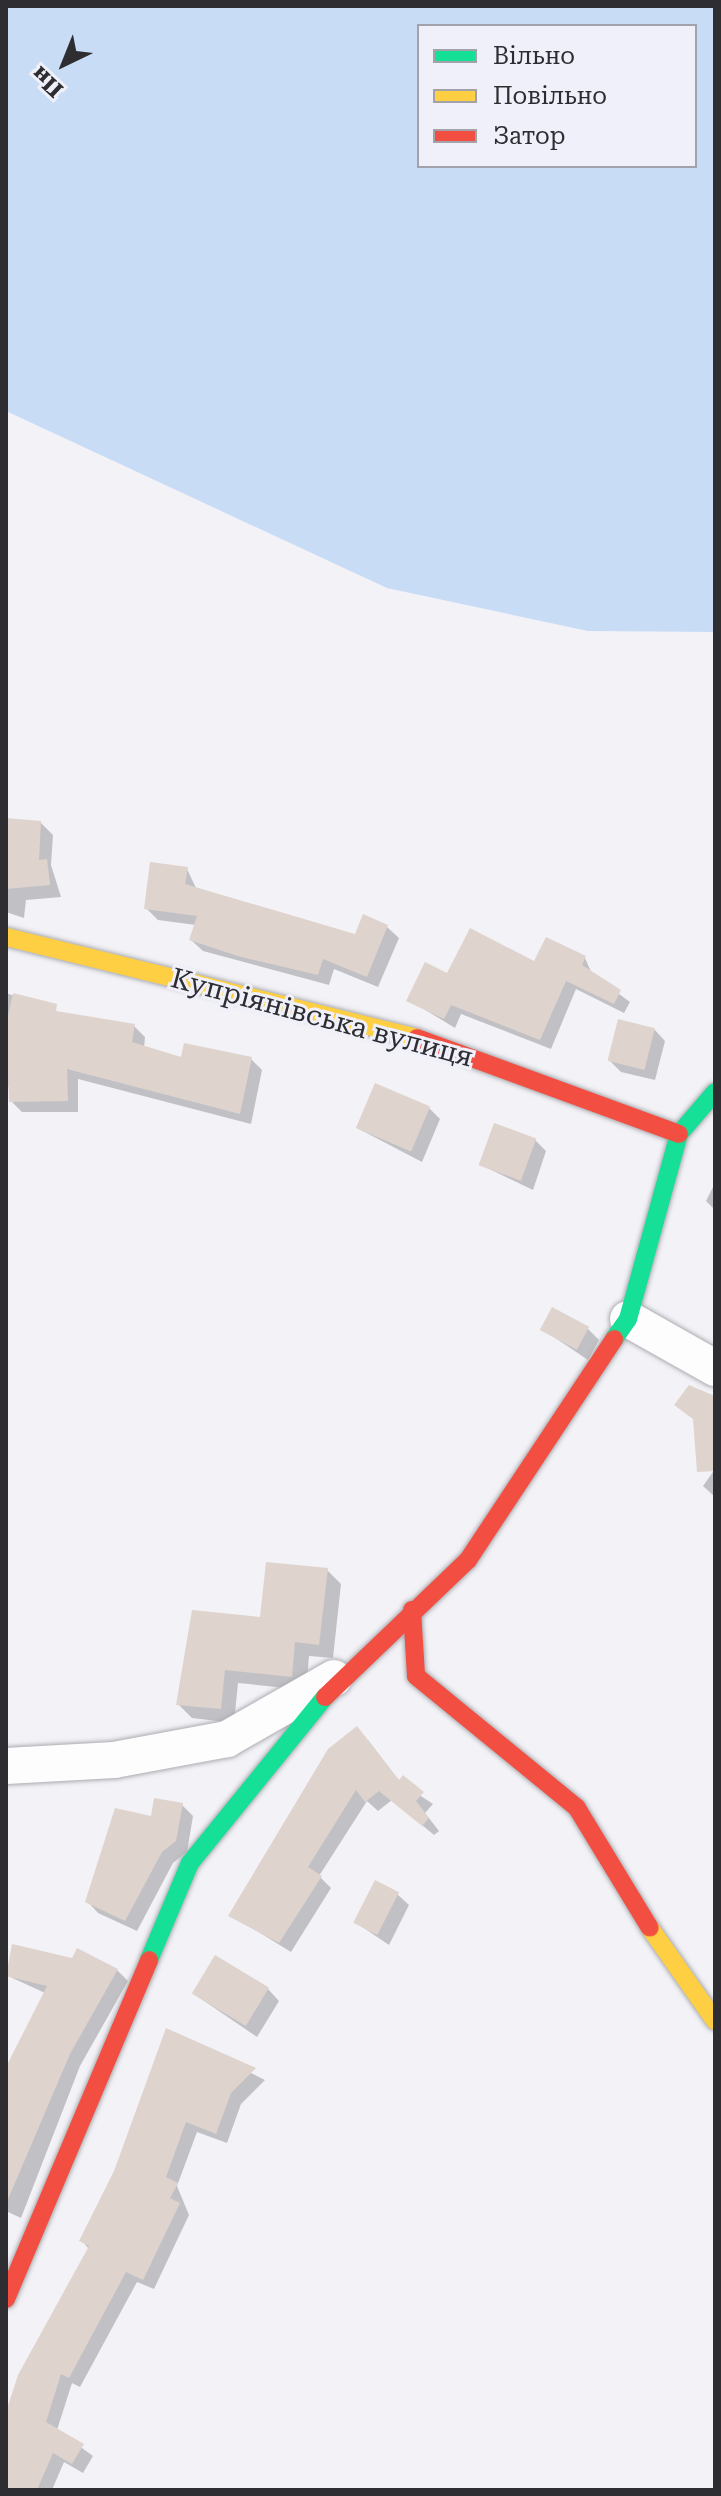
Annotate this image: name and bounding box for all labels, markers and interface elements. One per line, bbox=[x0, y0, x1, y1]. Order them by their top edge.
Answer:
north arrow bbox=[24, 24, 104, 104]
legend bbox=[417, 24, 697, 168]
text: Вільно bbox=[493, 42, 575, 70]
text: Пн bbox=[27, 62, 68, 102]
text: Повільно bbox=[493, 82, 607, 110]
text: Затор bbox=[493, 122, 566, 150]
street label: Купріянівська вулиця bbox=[167, 961, 477, 1075]

